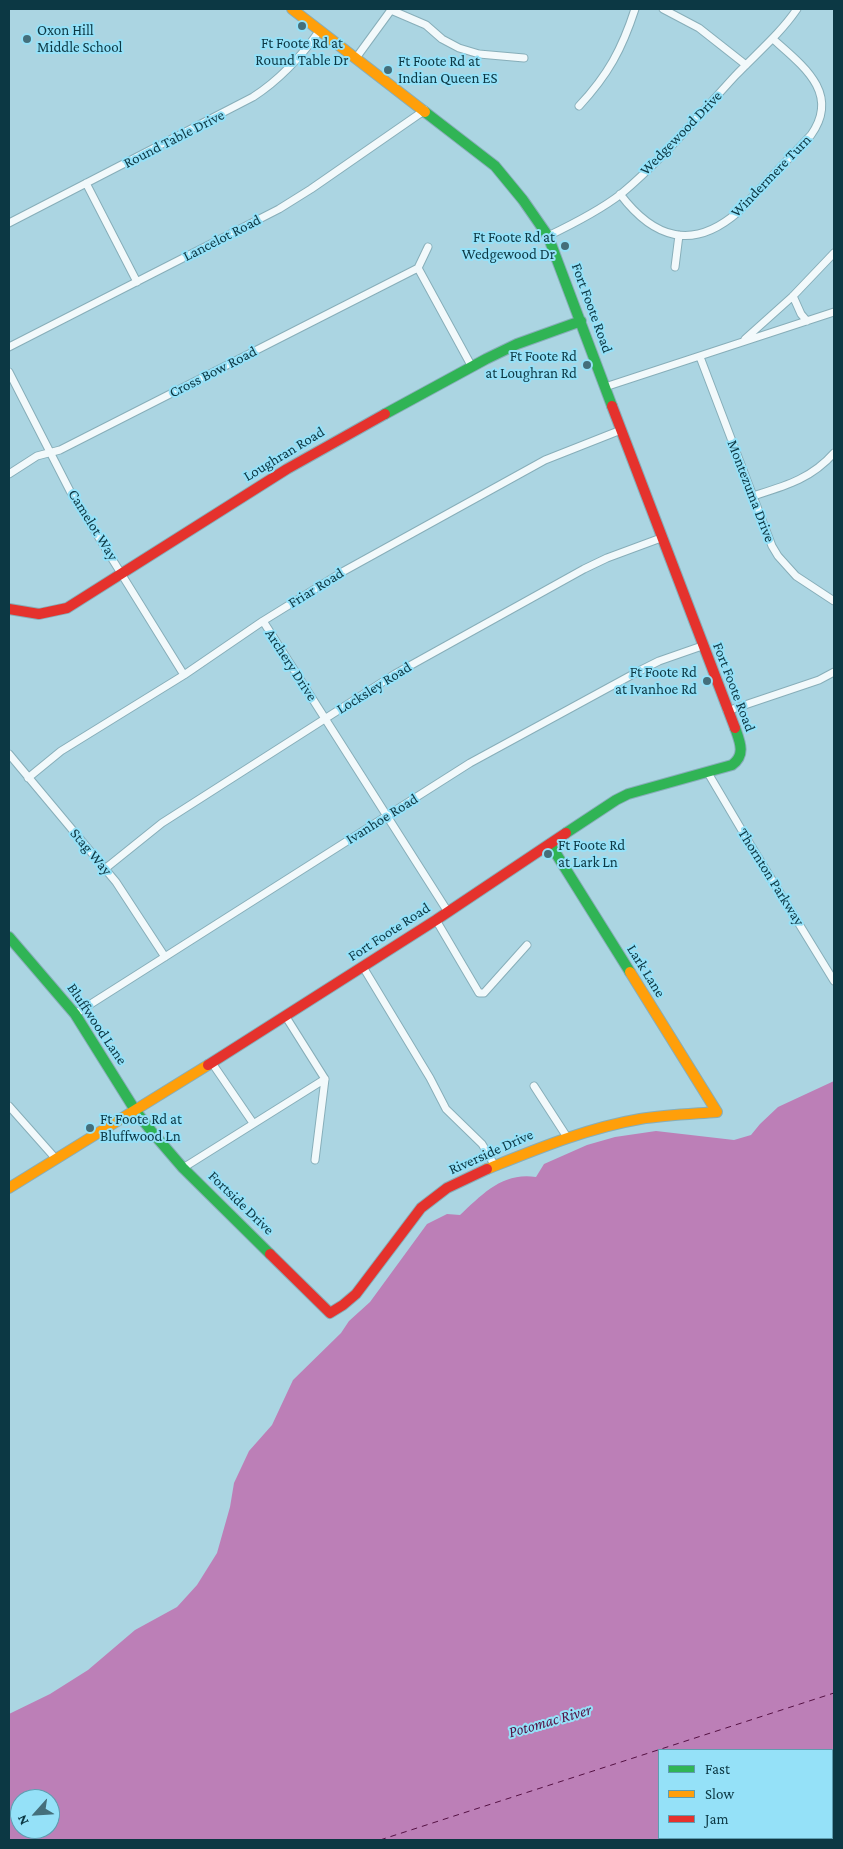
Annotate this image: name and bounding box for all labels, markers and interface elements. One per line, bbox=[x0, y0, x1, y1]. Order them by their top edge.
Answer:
marker: Ft Foote Rd at Round Table Dr bbox=[296, 20, 308, 32]
place label: Oxon Hill Middle School bbox=[37, 21, 123, 56]
marker: Oxon Hill Middle School bbox=[21, 33, 33, 45]
place label: Ft Foote Rd at Round Table Dr bbox=[255, 34, 349, 69]
place label: Ft Foote Rd at Indian Queen ES bbox=[398, 52, 497, 87]
marker: Ft Foote Rd at Indian Queen ES bbox=[382, 64, 394, 76]
street label: Wedgewood Drive bbox=[636, 87, 726, 179]
street label: Round Table Drive bbox=[121, 106, 227, 172]
street label: Windermere Turn bbox=[727, 131, 815, 221]
street label: Lancelot Road bbox=[180, 211, 264, 265]
place label: Ft Foote Rd at Wedgewood Dr bbox=[462, 228, 555, 263]
marker: Ft Foote Rd at Wedgewood Dr bbox=[559, 240, 571, 252]
street label: Fort Foote Road bbox=[567, 261, 617, 355]
street label: Cross Bow Road bbox=[166, 342, 260, 402]
place label: Ft Foote Rd at Loughran Rd bbox=[485, 347, 577, 382]
marker: Ft Foote Rd at Loughran Rd bbox=[581, 359, 593, 371]
street label: Loughran Road bbox=[240, 423, 328, 485]
street label: Montezuma Drive bbox=[723, 437, 779, 545]
street label: Camelot Way bbox=[64, 486, 122, 564]
street label: Friar Road bbox=[285, 564, 347, 612]
street label: Archery Drive bbox=[261, 626, 321, 704]
street label: Fort Foote Road bbox=[709, 640, 759, 734]
street label: Locksley Road bbox=[333, 658, 415, 718]
place label: Ft Foote Rd at Ivanhoe Rd bbox=[615, 663, 697, 698]
marker: Ft Foote Rd at Ivanhoe Rd bbox=[701, 675, 713, 687]
street label: Ivanhoe Road bbox=[343, 790, 421, 848]
street label: Stag Way bbox=[66, 825, 116, 879]
street label: Thornton Parkway bbox=[734, 825, 808, 929]
place label: Ft Foote Rd at Lark Ln bbox=[558, 836, 625, 871]
marker: Ft Foote Rd at Lark Ln bbox=[542, 848, 554, 860]
street label: Fort Foote Road bbox=[345, 899, 433, 965]
street label: Lark Lane bbox=[623, 941, 669, 1001]
street label: Bluffwood Lane bbox=[63, 980, 131, 1068]
place label: Ft Foote Rd at Bluffwood Ln bbox=[100, 1110, 182, 1145]
marker: Ft Foote Rd at Bluffwood Ln bbox=[84, 1122, 96, 1134]
street label: Riverside Drive bbox=[446, 1125, 536, 1179]
street label: Fortside Drive bbox=[204, 1167, 278, 1239]
water label: Potomac River bbox=[506, 1700, 594, 1742]
legend bbox=[658, 1749, 833, 1839]
text: Fast bbox=[705, 1761, 730, 1777]
text: Slow bbox=[705, 1786, 734, 1802]
north arrow bbox=[10, 1789, 60, 1839]
text: Jam bbox=[705, 1811, 728, 1827]
text: N bbox=[13, 1812, 32, 1828]

